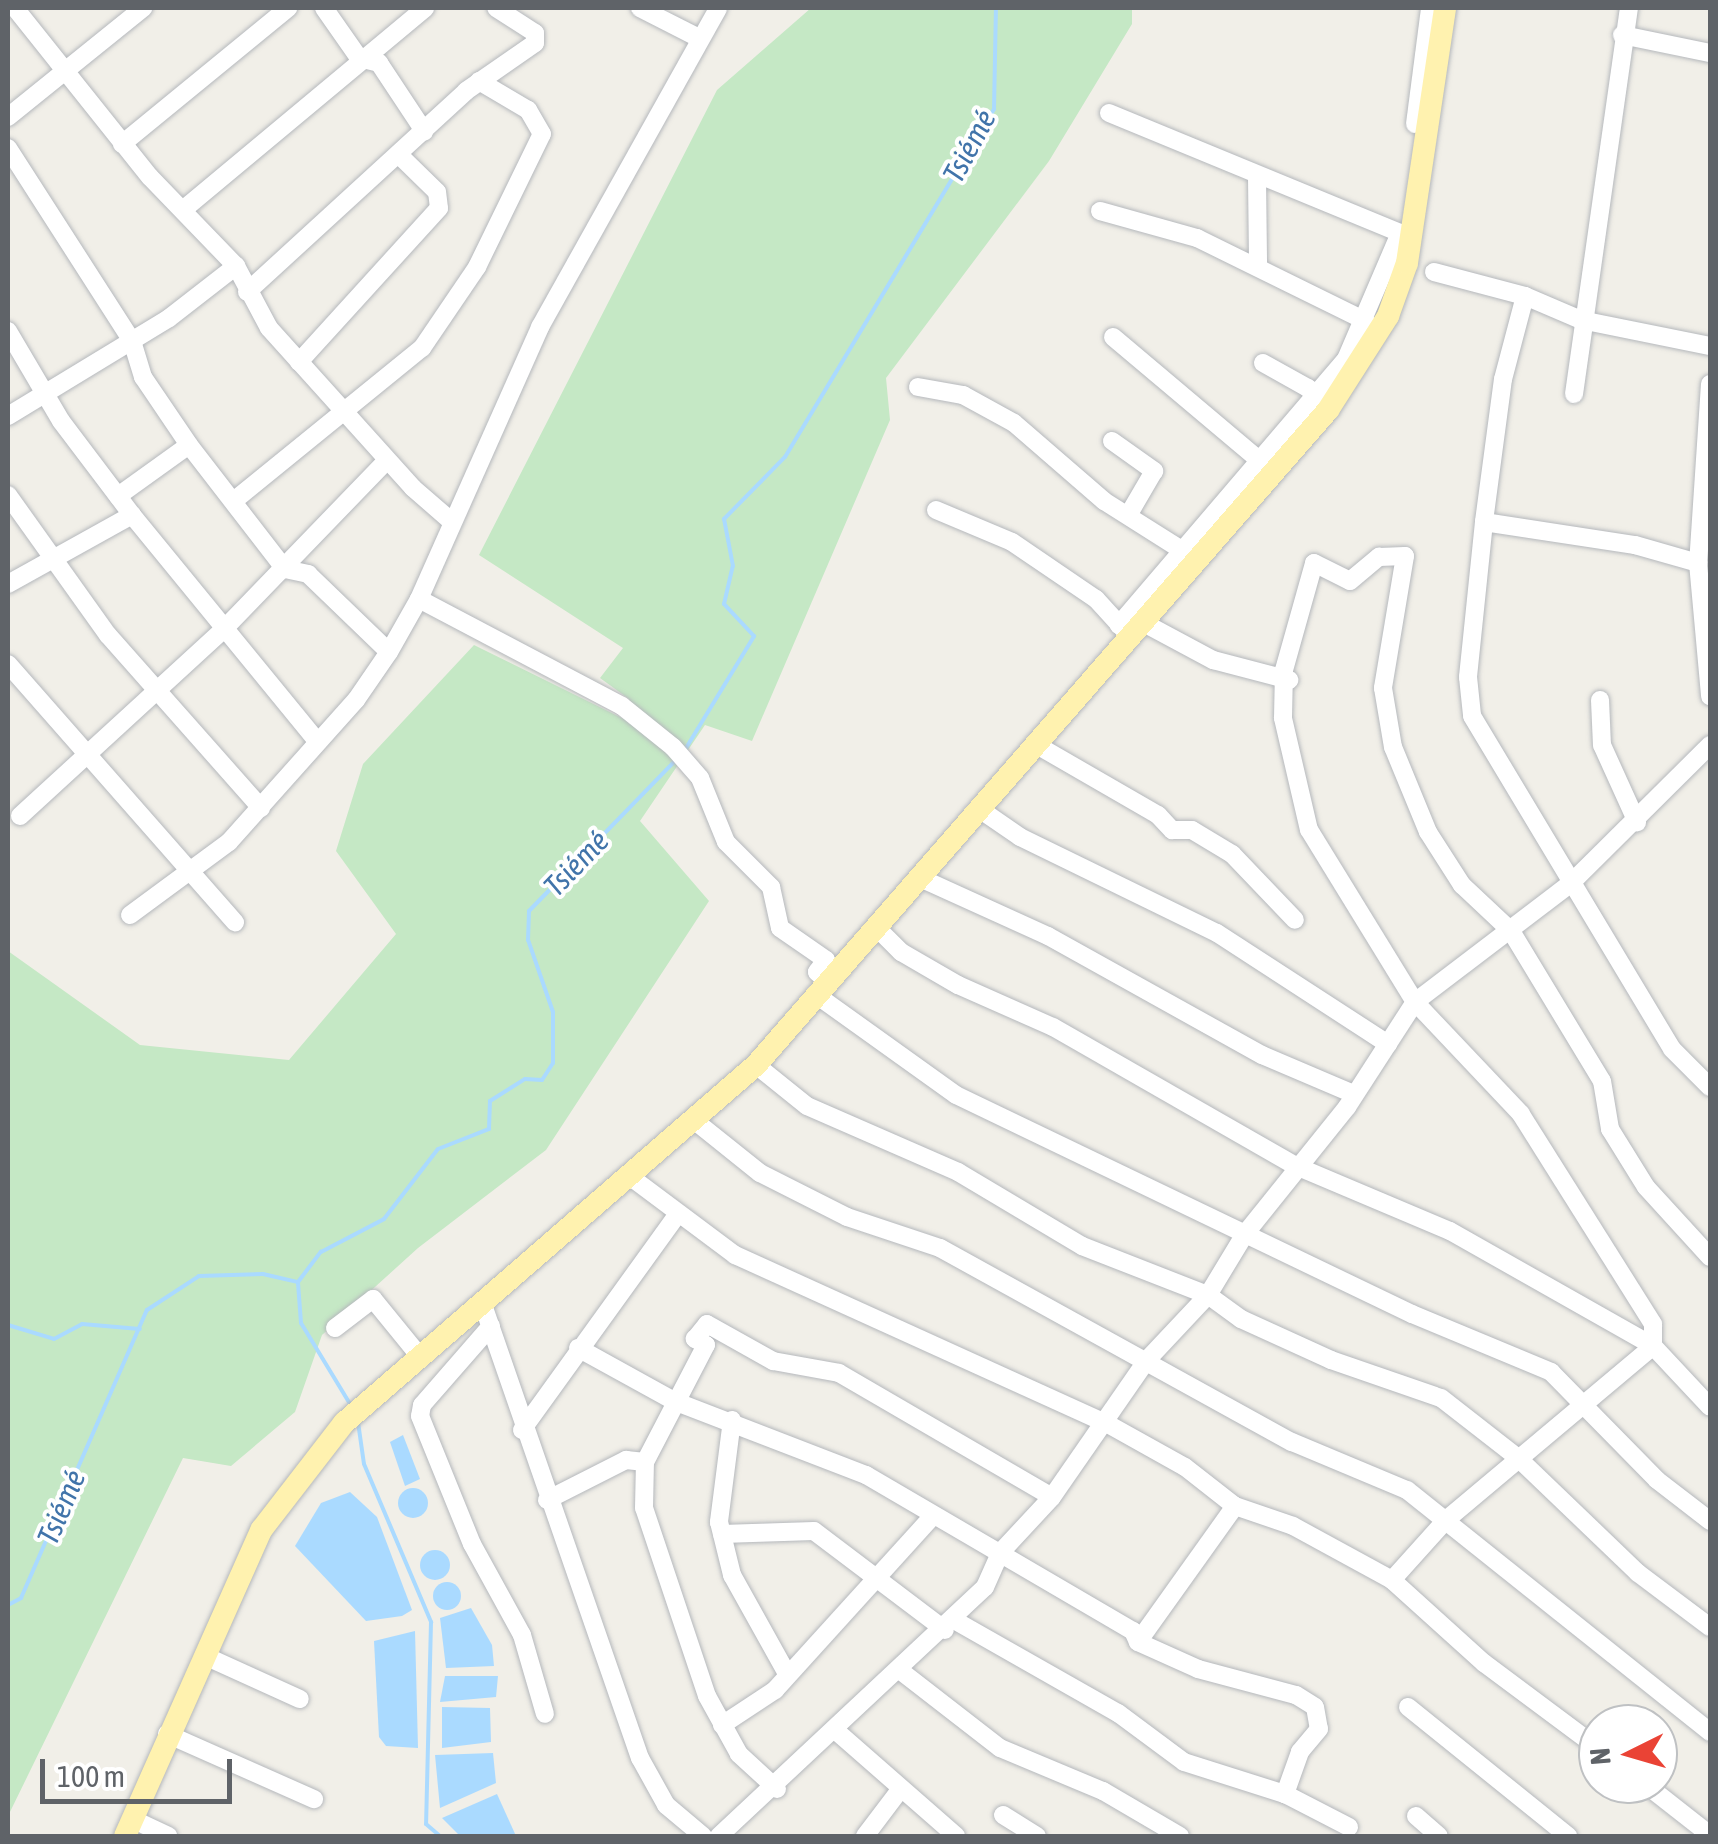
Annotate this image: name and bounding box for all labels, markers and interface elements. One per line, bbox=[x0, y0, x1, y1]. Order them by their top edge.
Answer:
water label: Tsiémé bbox=[935, 103, 1003, 189]
water label: Tsiémé bbox=[536, 823, 616, 903]
water label: Tsiémé bbox=[29, 1464, 93, 1550]
north arrow bbox=[1578, 1704, 1678, 1804]
scale bar bbox=[45, 1739, 238, 1801]
text: N bbox=[1583, 1747, 1617, 1766]
text: 100 m bbox=[57, 1759, 125, 1793]

